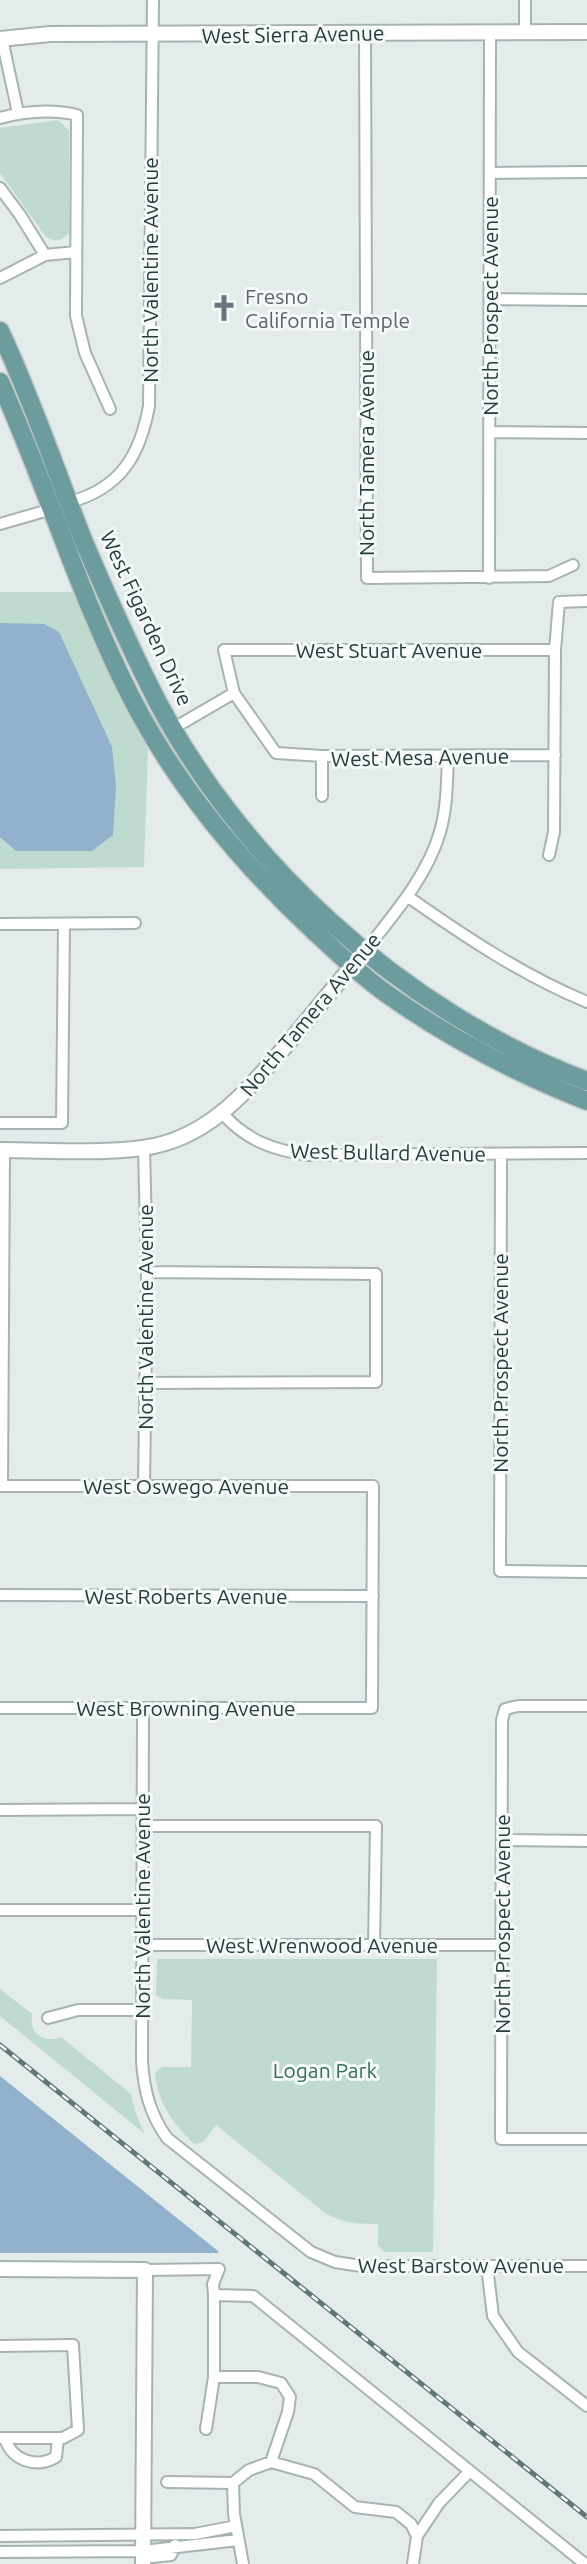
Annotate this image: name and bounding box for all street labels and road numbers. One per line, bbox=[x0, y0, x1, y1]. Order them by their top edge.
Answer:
street label: West Sierra Avenue bbox=[201, 20, 385, 48]
street label: North Valentine Avenue bbox=[138, 157, 162, 383]
street label: North Prospect Avenue bbox=[478, 196, 502, 416]
street label: North Tamera Avenue bbox=[354, 350, 378, 556]
street label: West Figarden Drive bbox=[96, 527, 198, 709]
street label: West Stuart Avenue bbox=[296, 638, 482, 662]
street label: West Mesa Avenue bbox=[331, 743, 509, 771]
street label: North Tamera Avenue bbox=[235, 927, 385, 1101]
street label: West Bullard Avenue bbox=[290, 1138, 486, 1166]
street label: North Valentine Avenue bbox=[133, 1204, 157, 1430]
street label: North Prospect Avenue bbox=[488, 1253, 512, 1473]
street label: West Oswego Avenue bbox=[83, 1474, 289, 1498]
street label: West Roberts Avenue bbox=[85, 1584, 287, 1608]
street label: West Browning Avenue bbox=[76, 1696, 296, 1720]
street label: North Valentine Avenue bbox=[130, 1793, 154, 2019]
street label: North Prospect Avenue bbox=[490, 1814, 514, 2034]
street label: West Wrenwood Avenue bbox=[206, 1933, 438, 1957]
street label: West Barstow Avenue bbox=[358, 2253, 564, 2277]

